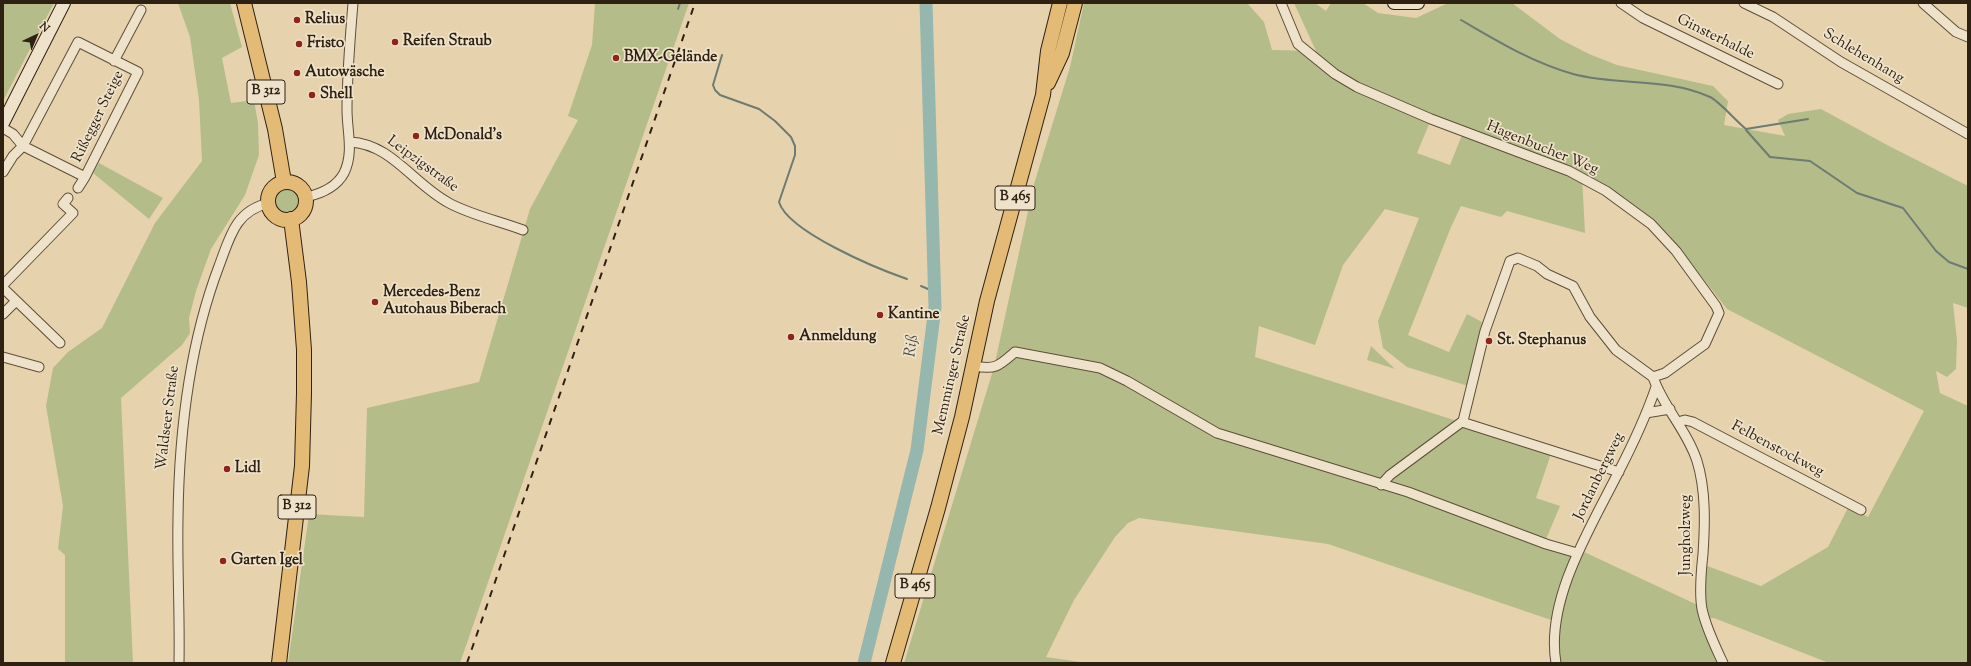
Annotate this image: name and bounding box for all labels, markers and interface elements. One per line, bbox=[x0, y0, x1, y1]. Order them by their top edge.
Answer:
place label: Relius bbox=[305, 11, 345, 29]
street label: Ginsterhalde bbox=[1673, 11, 1757, 65]
marker: Relius bbox=[292, 15, 302, 25]
north arrow bbox=[16, 16, 56, 56]
text: N bbox=[36, 19, 53, 36]
street label: Schlehenhang bbox=[1819, 26, 1907, 88]
place label: Reifen Straub bbox=[403, 33, 492, 51]
place label: Fristo bbox=[307, 35, 344, 53]
marker: Reifen Straub bbox=[390, 37, 400, 47]
marker: Fristo bbox=[294, 39, 304, 49]
place label: BMX-Gelände bbox=[624, 49, 717, 67]
marker: BMX-Gelände bbox=[611, 53, 621, 63]
place label: Autowäsche bbox=[305, 64, 385, 82]
street label: Rißegger Steige bbox=[69, 68, 129, 166]
marker: Autowäsche bbox=[292, 68, 302, 78]
road number: B 312 bbox=[247, 80, 285, 104]
place label: Shell bbox=[320, 86, 353, 104]
marker: Shell bbox=[307, 90, 317, 100]
street label: Hagenbucher Weg bbox=[1483, 118, 1601, 180]
place label: McDonald's bbox=[424, 127, 502, 145]
marker: McDonald's bbox=[411, 131, 421, 141]
street label: Leipzigstraße bbox=[383, 133, 461, 197]
road number: B 465 bbox=[995, 186, 1035, 210]
place label: Mercedes-Benz Autohaus Biberach bbox=[383, 284, 506, 319]
marker: Mercedes-Benz Autohaus Biberach bbox=[370, 297, 380, 307]
place label: Kantine bbox=[888, 306, 940, 324]
marker: Kantine bbox=[875, 310, 885, 320]
street label: Memminger Straße bbox=[930, 313, 976, 437]
place label: Anmeldung bbox=[799, 328, 876, 346]
marker: Anmeldung bbox=[786, 332, 796, 342]
place label: St. Stephanus bbox=[1497, 332, 1586, 350]
water label: Riß bbox=[902, 334, 924, 358]
marker: St. Stephanus bbox=[1484, 336, 1494, 346]
street label: Waldseer Straße bbox=[154, 365, 184, 471]
street label: Felbenstockweg bbox=[1728, 418, 1826, 482]
street label: Jordanbergweg bbox=[1571, 430, 1629, 524]
place label: Lidl bbox=[235, 460, 261, 478]
marker: Lidl bbox=[222, 464, 232, 474]
road number: B 312 bbox=[278, 495, 316, 519]
street label: Jungholzweg bbox=[1678, 495, 1696, 575]
place label: Garten Igel bbox=[231, 552, 303, 570]
marker: Garten Igel bbox=[218, 556, 228, 566]
road number: B 465 bbox=[895, 574, 935, 598]

